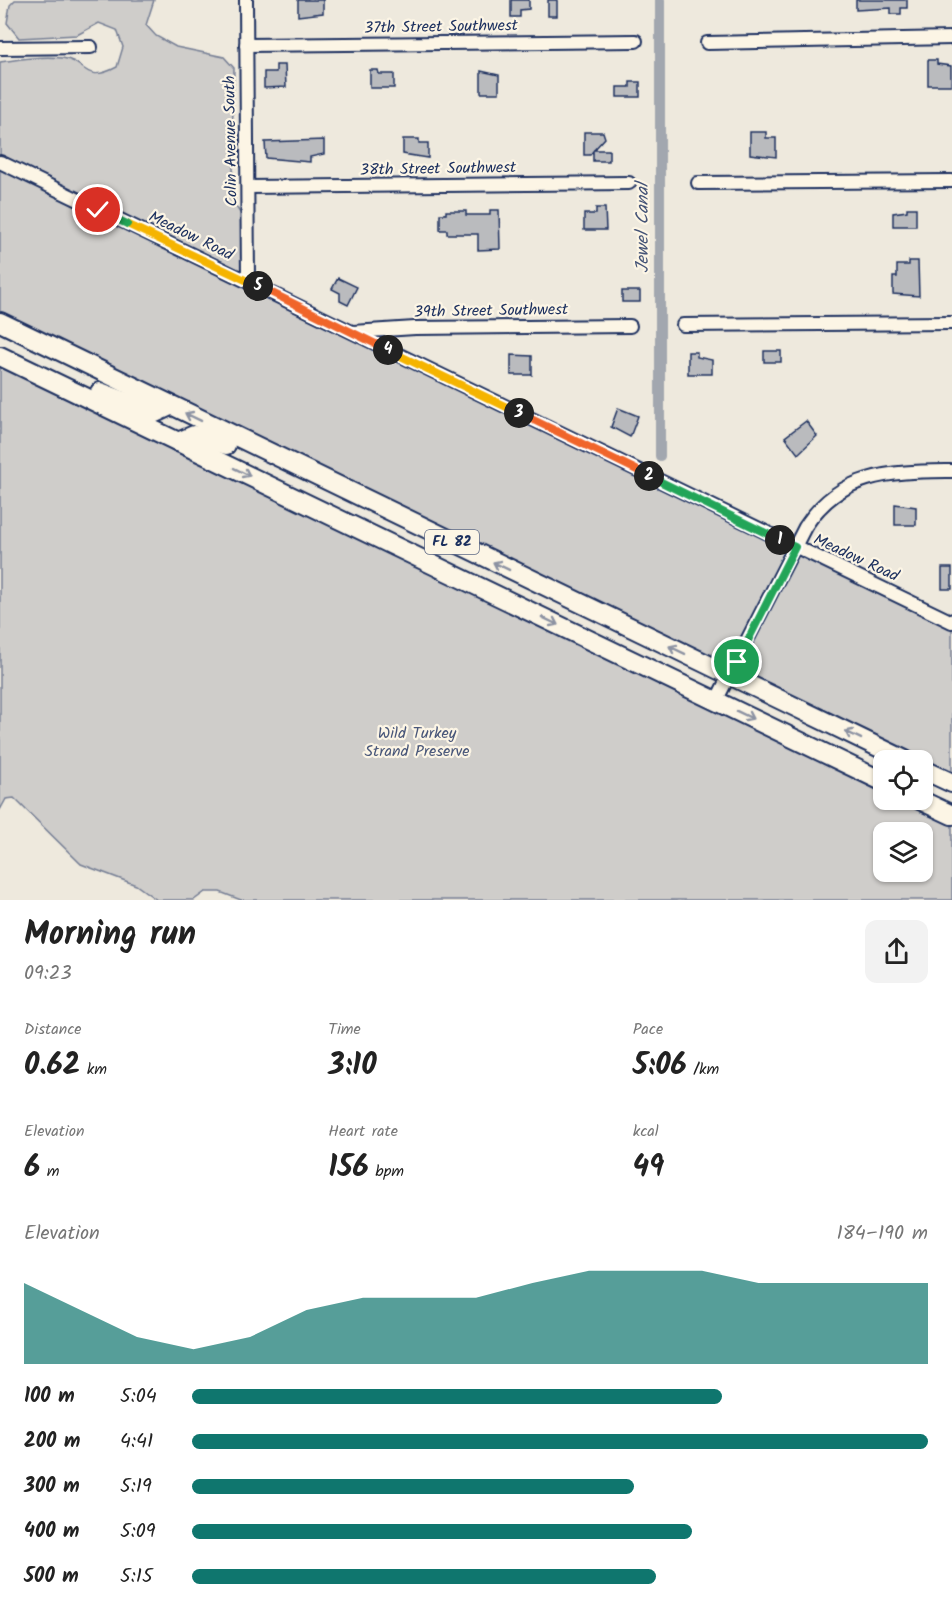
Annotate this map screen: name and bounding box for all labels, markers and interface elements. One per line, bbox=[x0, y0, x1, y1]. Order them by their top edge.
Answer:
street label: 37th Street Southwest bbox=[364, 13, 519, 41]
street label: Colin Avenue South bbox=[217, 75, 245, 207]
street label: 38th Street Southwest bbox=[360, 155, 517, 183]
water label: Jewel Canal bbox=[629, 179, 658, 273]
pin bbox=[72, 184, 123, 235]
icon: check bbox=[81, 193, 114, 226]
street label: Meadow Road bbox=[144, 205, 239, 268]
pin: 5 bbox=[243, 271, 273, 301]
text: 5 bbox=[254, 273, 262, 298]
street label: 39th Street Southwest bbox=[414, 297, 569, 325]
pin: 4 bbox=[373, 335, 403, 365]
text: 4 bbox=[384, 337, 392, 362]
pin: 3 bbox=[504, 398, 534, 428]
text: 3 bbox=[515, 400, 523, 425]
one-way arrow bbox=[184, 411, 202, 423]
pin: 2 bbox=[634, 461, 664, 491]
text: 2 bbox=[644, 463, 654, 488]
one-way arrow bbox=[233, 467, 251, 479]
pin: 1 bbox=[765, 525, 795, 555]
text: 1 bbox=[778, 527, 782, 552]
street label: Meadow Road bbox=[809, 527, 904, 589]
road number: FL 82 bbox=[425, 530, 479, 554]
one-way arrow bbox=[493, 559, 511, 571]
one-way arrow bbox=[540, 616, 558, 628]
pin bbox=[711, 636, 762, 687]
one-way arrow bbox=[668, 644, 686, 656]
icon: arrive bbox=[720, 645, 753, 678]
one-way arrow bbox=[735, 709, 753, 721]
park label: Wild Turkey Strand Preserve bbox=[365, 721, 469, 764]
one-way arrow bbox=[844, 728, 862, 740]
map controls bbox=[873, 750, 933, 882]
button: locate bbox=[873, 750, 933, 810]
button: layers bbox=[873, 822, 933, 882]
text: Morning run bbox=[24, 909, 196, 962]
button: share bbox=[865, 920, 928, 983]
text: 09:23 bbox=[24, 958, 72, 990]
text: Distance bbox=[24, 1017, 82, 1042]
text: Time bbox=[328, 1017, 361, 1042]
text: Pace bbox=[633, 1017, 663, 1042]
text: 0.62 bbox=[24, 1042, 80, 1090]
text: 3:10 bbox=[328, 1042, 377, 1090]
text: 5:06 bbox=[633, 1042, 687, 1090]
text: km bbox=[80, 1057, 107, 1082]
text: /km bbox=[687, 1057, 719, 1082]
text: Elevation bbox=[24, 1119, 85, 1144]
text: Heart rate bbox=[328, 1119, 398, 1144]
text: kcal bbox=[633, 1119, 659, 1144]
text: 6 bbox=[24, 1144, 40, 1192]
text: 156 bbox=[328, 1144, 369, 1192]
text: 49 bbox=[633, 1144, 664, 1192]
text: m bbox=[40, 1159, 59, 1184]
text: bpm bbox=[369, 1159, 404, 1184]
text: Elevation bbox=[24, 1218, 100, 1250]
text: 184–190 m bbox=[836, 1218, 928, 1250]
text: 100 m bbox=[24, 1381, 75, 1413]
text: 5:04 bbox=[120, 1381, 157, 1413]
text: 200 m bbox=[24, 1426, 80, 1458]
text: 4:41 bbox=[120, 1426, 153, 1458]
text: 300 m bbox=[24, 1471, 80, 1503]
text: 5:19 bbox=[120, 1471, 152, 1503]
text: 400 m bbox=[24, 1516, 80, 1548]
text: 5:09 bbox=[120, 1516, 155, 1548]
text: 500 m bbox=[24, 1561, 79, 1593]
text: 5:15 bbox=[120, 1561, 153, 1593]

